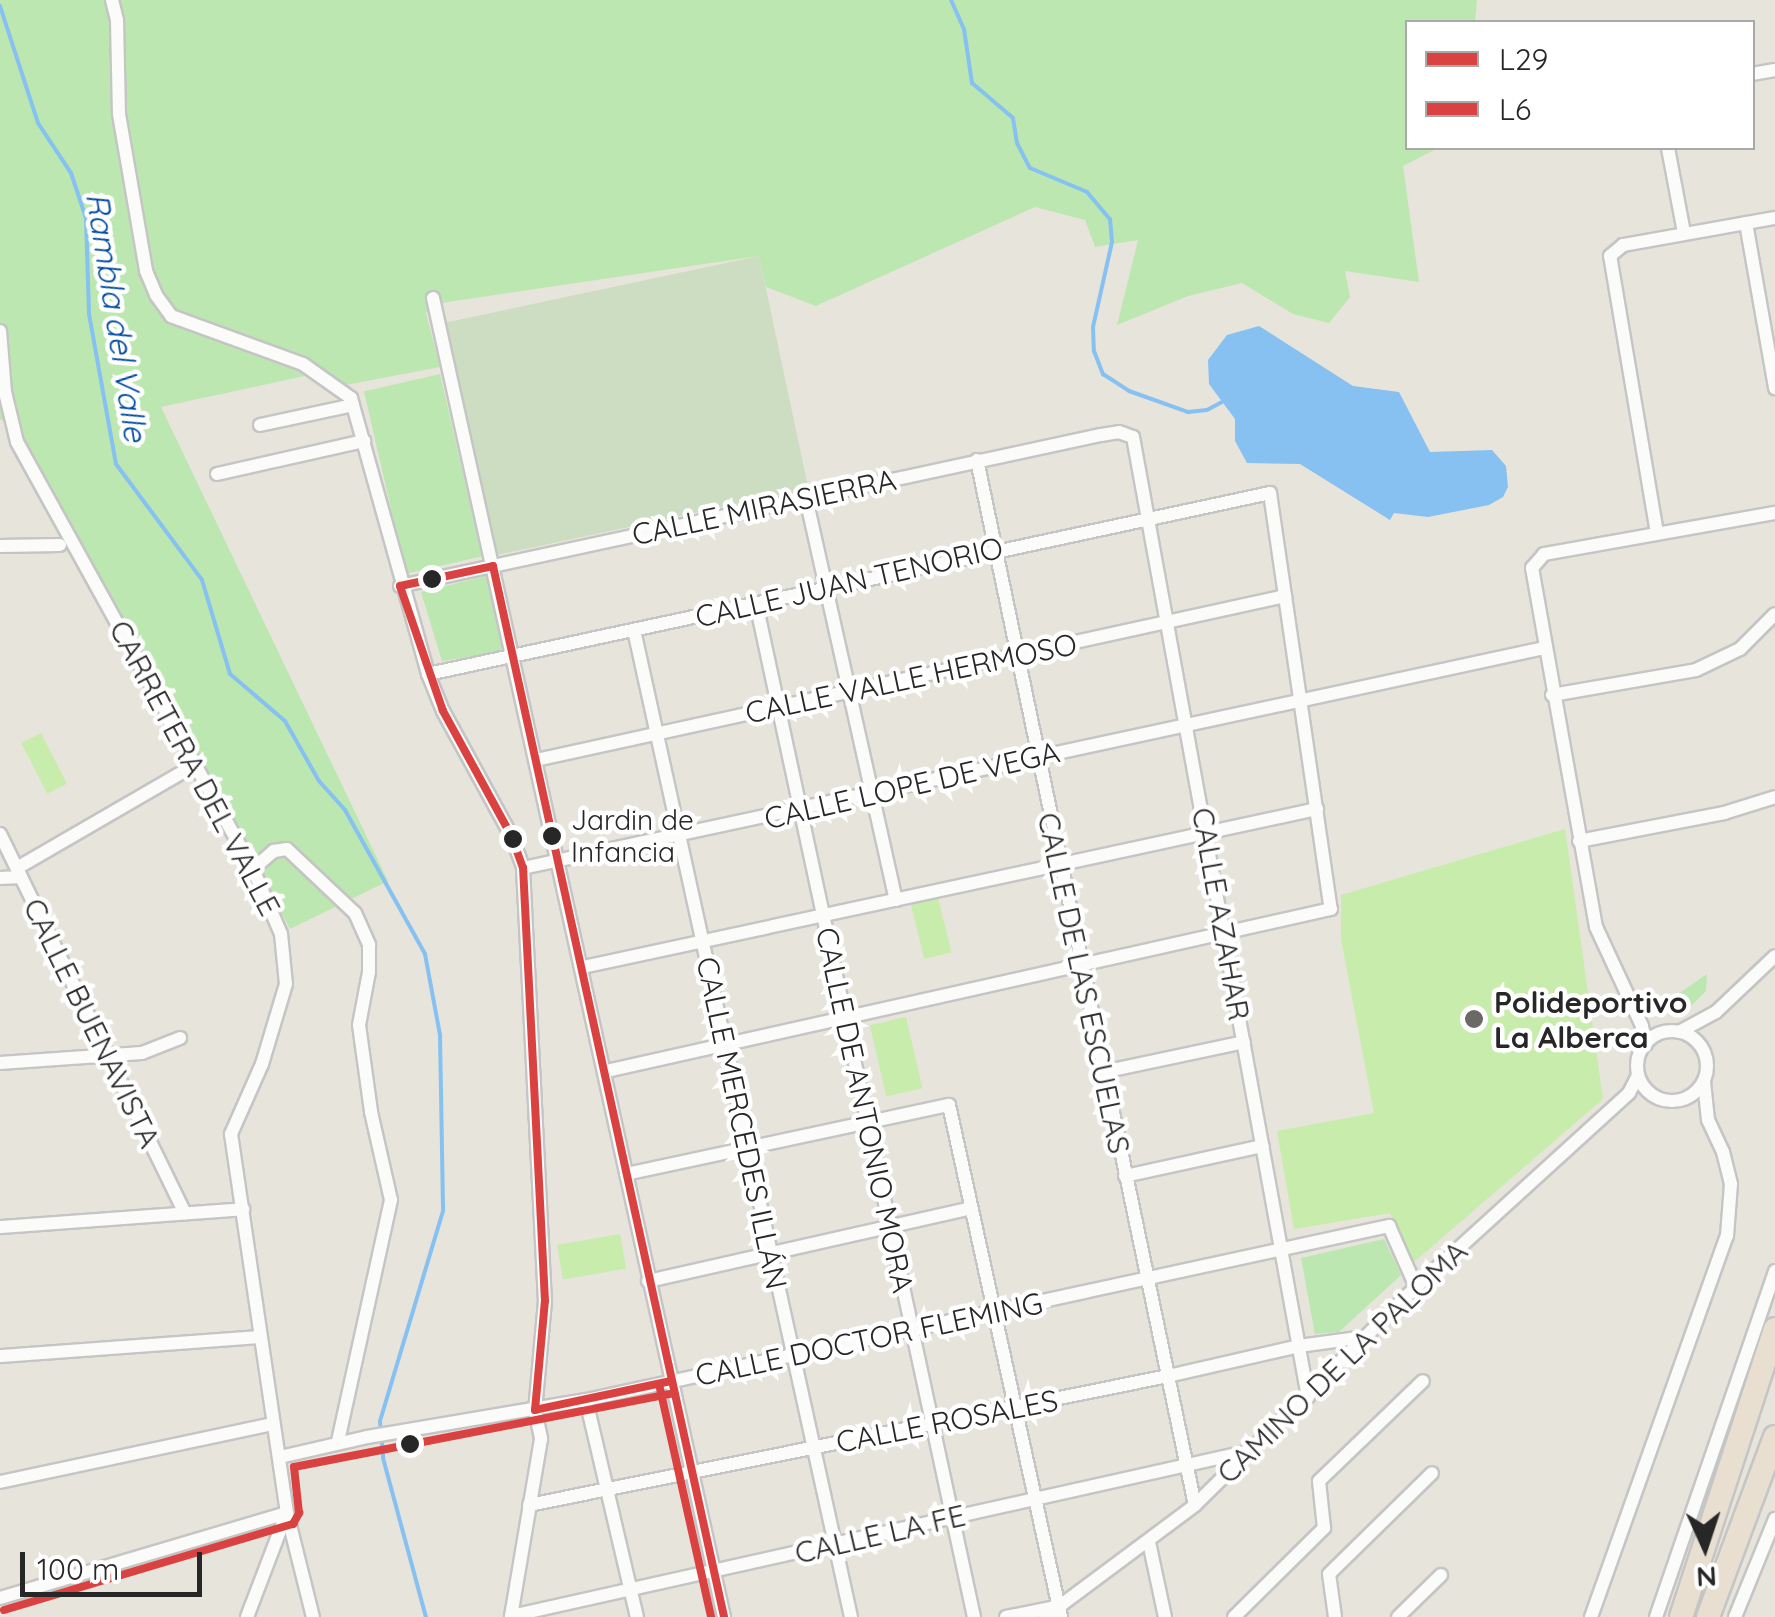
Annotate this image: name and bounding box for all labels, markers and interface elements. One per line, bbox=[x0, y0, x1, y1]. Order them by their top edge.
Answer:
legend bbox=[1405, 20, 1755, 150]
text: L29 bbox=[1499, 40, 1548, 78]
text: L6 bbox=[1499, 90, 1531, 128]
water label: Rambla del Valle bbox=[78, 190, 156, 444]
street label: CALLE MIRASIERRA bbox=[629, 461, 899, 553]
street label: CALLE JUAN TENORIO bbox=[692, 529, 1006, 635]
unlabelled marker bbox=[422, 569, 442, 589]
street label: CARRETERA DEL VALLE bbox=[102, 614, 288, 922]
street label: CALLE VALLE HERMOSO bbox=[742, 625, 1080, 731]
street label: CALLE LOPE DE VEGA bbox=[761, 733, 1063, 837]
place label: Jardin de Infancia bbox=[571, 803, 694, 869]
street label: CALLE AZAHAR bbox=[1185, 805, 1257, 1023]
street label: CALLE DE LAS ESCUELAS bbox=[1030, 809, 1138, 1157]
marker: Jardin de Infancia bbox=[542, 826, 562, 846]
unlabelled marker bbox=[503, 829, 523, 849]
street label: CALLE BUENAVISTA bbox=[16, 892, 168, 1154]
street label: CALLE DE ANTONIO MORA bbox=[809, 924, 921, 1296]
street label: CALLE MERCEDES ILLÁN bbox=[689, 954, 795, 1292]
place label: Polideportivo La Alberca bbox=[1494, 984, 1688, 1054]
marker: Polideportivo La Alberca bbox=[1463, 1008, 1485, 1030]
street label: CAMINO DE LA PALOMA bbox=[1209, 1233, 1475, 1491]
street label: CALLE DOCTOR FLEMING bbox=[692, 1285, 1046, 1393]
street label: CALLE ROSALES bbox=[833, 1382, 1061, 1460]
unlabelled marker bbox=[400, 1434, 420, 1454]
street label: CALLE LA FE bbox=[791, 1497, 969, 1571]
north arrow bbox=[1655, 1497, 1755, 1597]
scale bar bbox=[25, 1532, 208, 1594]
text: 100 m bbox=[37, 1550, 119, 1588]
text: N bbox=[1695, 1559, 1718, 1595]

